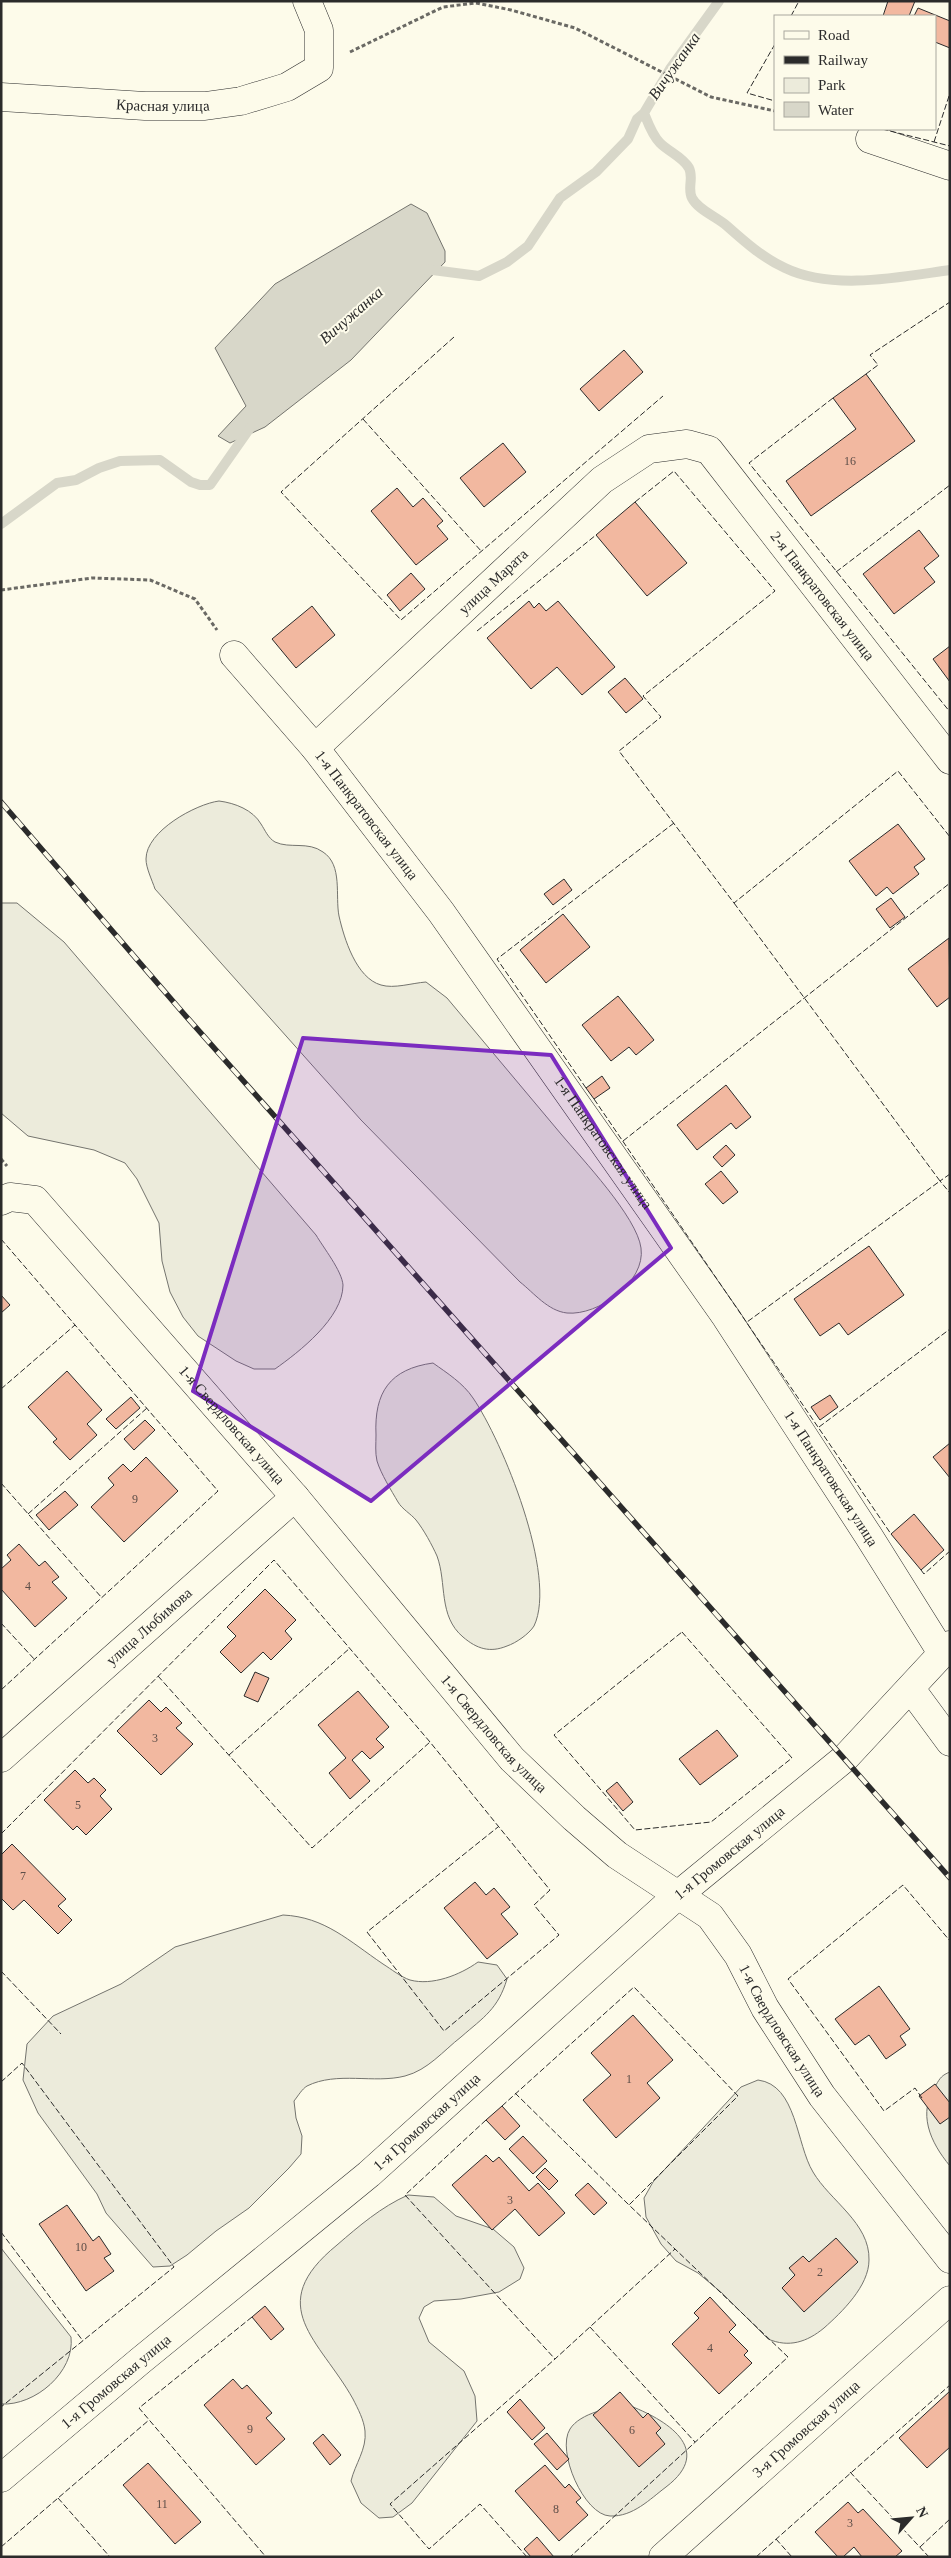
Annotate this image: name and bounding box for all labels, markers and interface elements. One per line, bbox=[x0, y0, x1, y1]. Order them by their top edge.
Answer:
legend bbox=[774, 15, 936, 130]
text: Road bbox=[818, 27, 850, 43]
water label: Вичужанка bbox=[645, 29, 704, 103]
text: Railway bbox=[818, 52, 868, 68]
text: Park bbox=[818, 77, 846, 93]
street label: Красная улица bbox=[116, 96, 211, 114]
text: Water bbox=[818, 102, 853, 118]
water label: Вичужанка bbox=[316, 283, 387, 348]
house number: 16 bbox=[844, 454, 856, 468]
street label: 2-я Панкратовская улица bbox=[767, 528, 878, 664]
street label: улица Марата bbox=[456, 545, 531, 617]
street label: 1-я Панкратовская улица bbox=[312, 747, 421, 883]
street label: 1-я Панкратовская улица bbox=[551, 1073, 656, 1212]
street label: 1-я Свердловская улица bbox=[176, 1363, 288, 1488]
street label: 1-я Панкратовская улица bbox=[781, 1408, 881, 1550]
house number: 9 bbox=[132, 1492, 138, 1506]
house number: 4 bbox=[25, 1579, 31, 1593]
street label: улица Любимова bbox=[103, 1584, 195, 1669]
street label: 1-я Свердловская улица bbox=[438, 1672, 550, 1796]
house number: 3 bbox=[152, 1731, 158, 1745]
house number: 5 bbox=[75, 1798, 81, 1812]
street label: 1-я Громовская улица bbox=[671, 1803, 788, 1903]
house number: 7 bbox=[20, 1869, 26, 1883]
street label: 1-я Свердловская улица bbox=[736, 1962, 828, 2100]
street label: 1-я Громовская улица bbox=[370, 2070, 483, 2174]
house number: 1 bbox=[626, 2072, 632, 2086]
house number: 3 bbox=[507, 2193, 513, 2207]
house number: 10 bbox=[75, 2240, 87, 2254]
house number: 2 bbox=[817, 2265, 823, 2279]
street label: 1-я Громовская улица bbox=[58, 2331, 174, 2432]
house number: 4 bbox=[707, 2341, 713, 2355]
street label: 3-я Громовская улица bbox=[749, 2377, 863, 2481]
house number: 9 bbox=[247, 2422, 253, 2436]
house number: 6 bbox=[629, 2423, 635, 2437]
north arrow bbox=[886, 2493, 936, 2543]
house number: 11 bbox=[156, 2497, 168, 2511]
house number: 8 bbox=[553, 2502, 559, 2516]
text: N bbox=[913, 2504, 931, 2520]
house number: 3 bbox=[847, 2516, 853, 2530]

